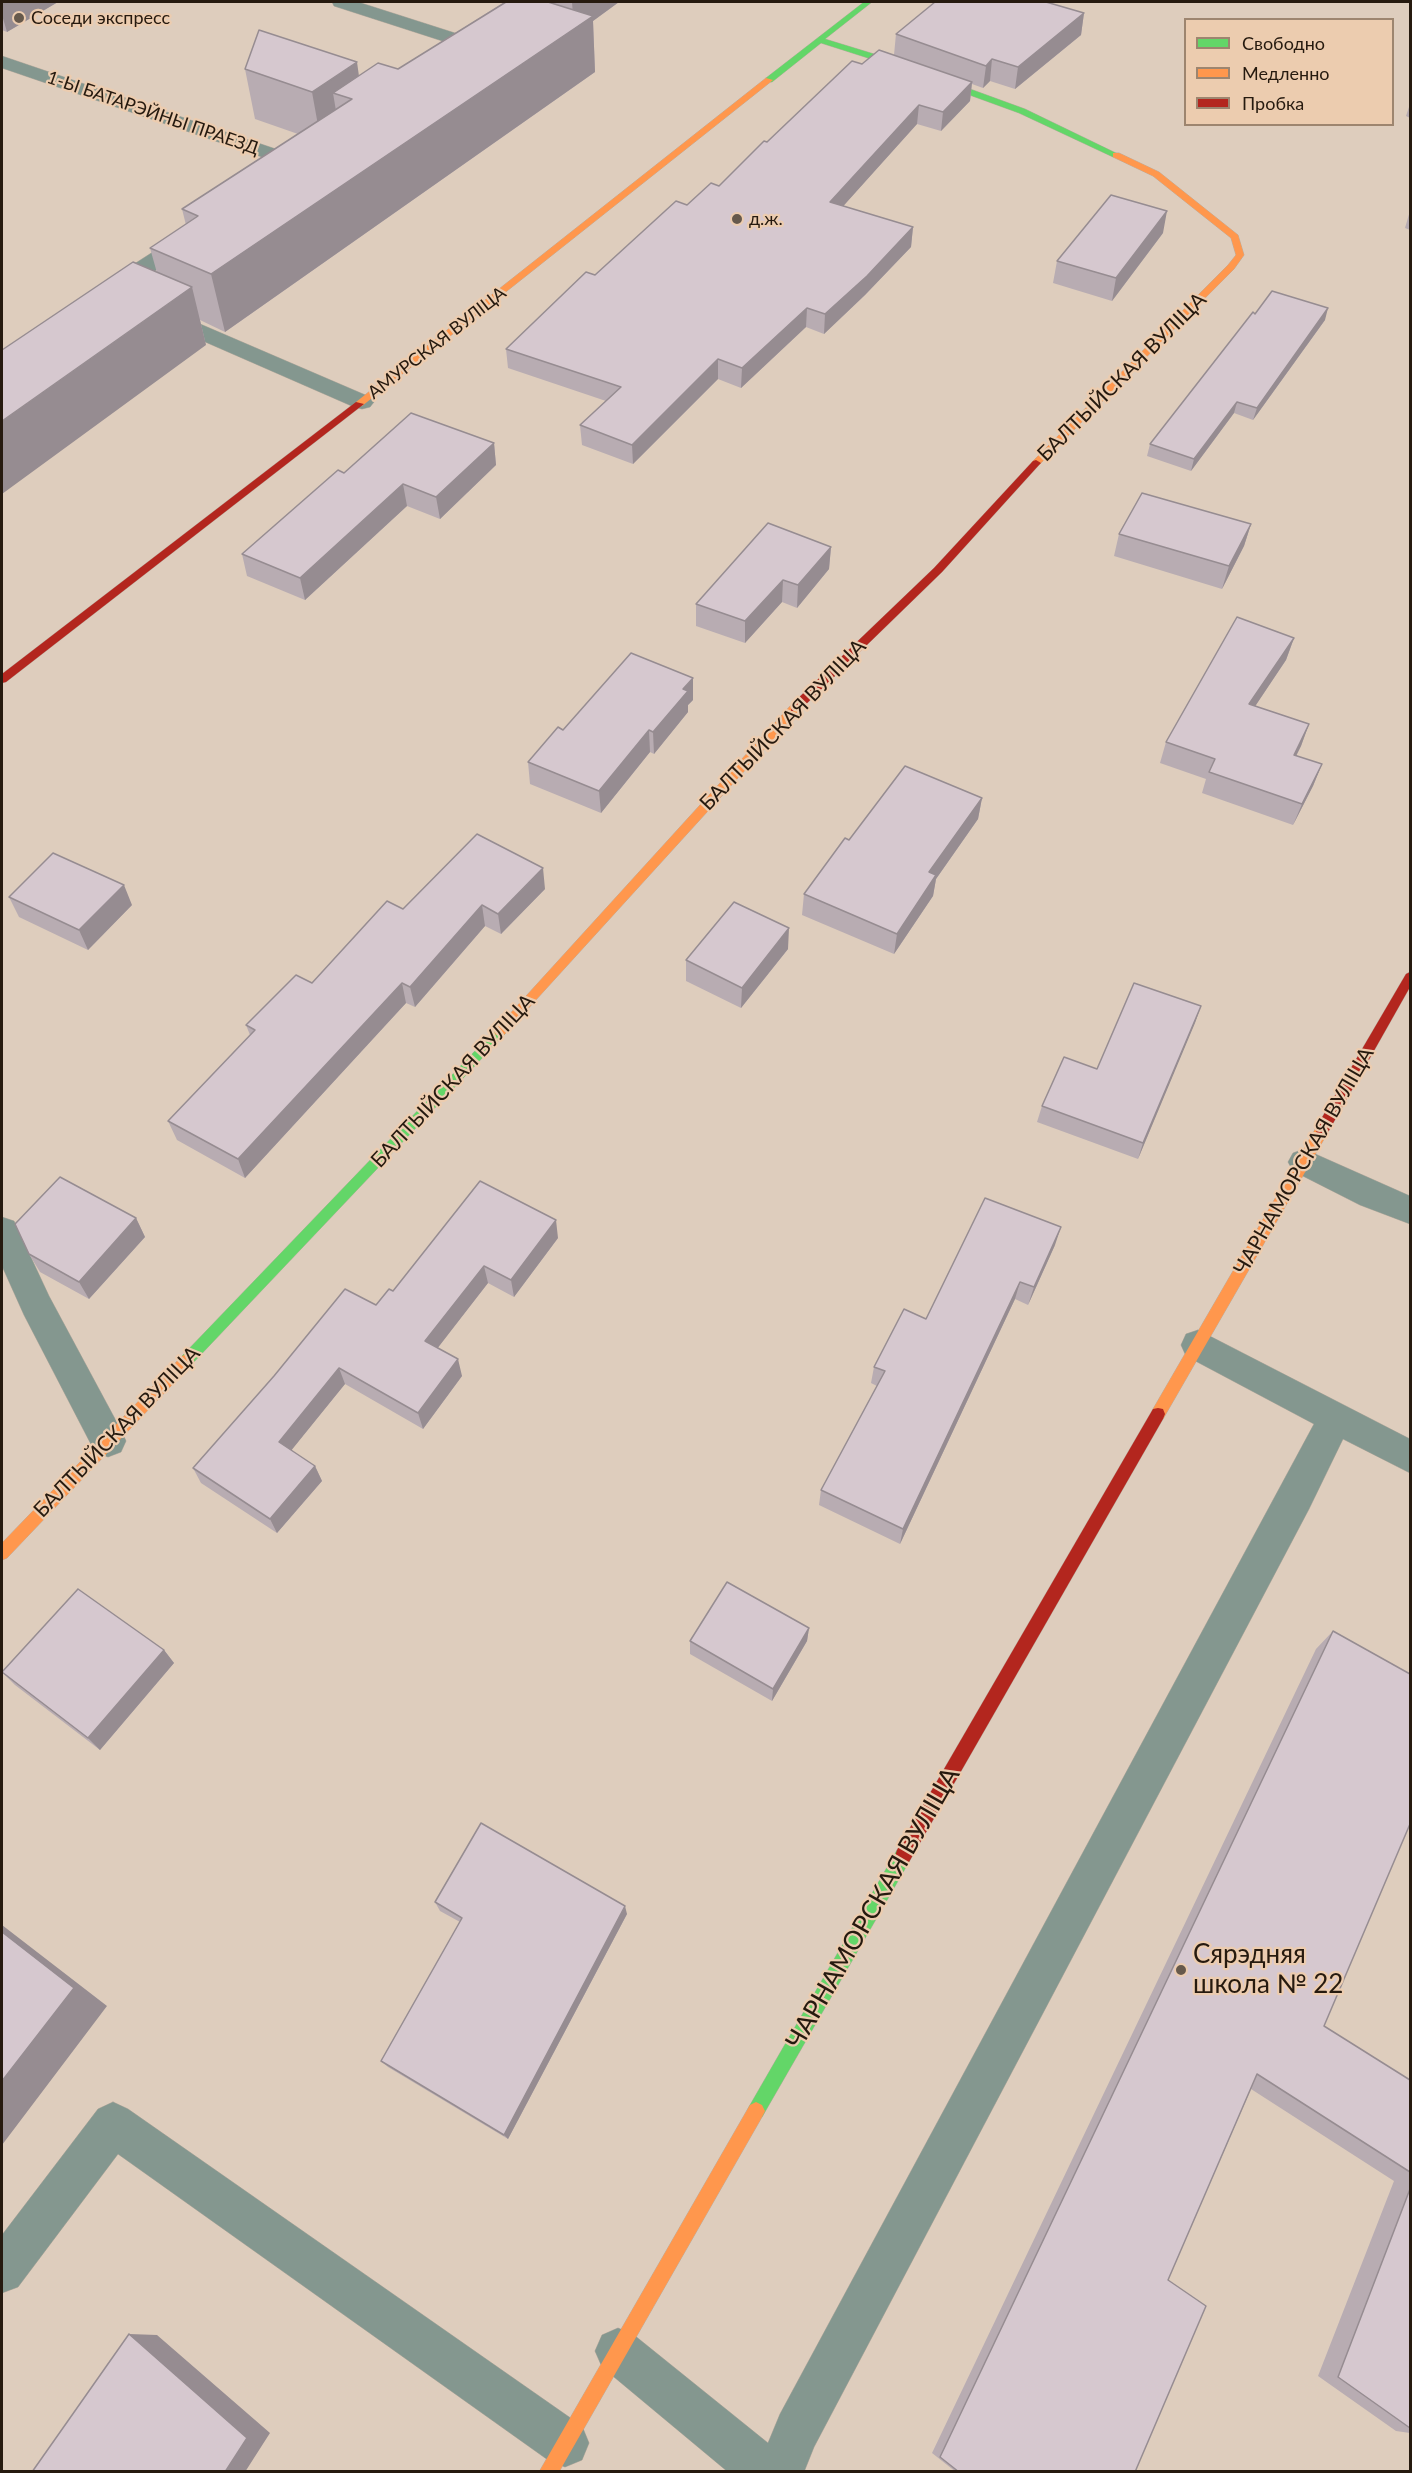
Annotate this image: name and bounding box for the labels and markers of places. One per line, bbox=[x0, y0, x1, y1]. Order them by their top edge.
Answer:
place label: Соседи экспресс bbox=[31, 7, 170, 29]
marker: Соседи экспресс bbox=[12, 11, 26, 25]
place label: д.ж. bbox=[749, 208, 783, 230]
marker: д.ж. bbox=[730, 212, 744, 226]
place label: Сярэдняя школа № 22 bbox=[1193, 1939, 1343, 2000]
marker: Сярэдняя школа № 22 bbox=[1174, 1963, 1188, 1977]

